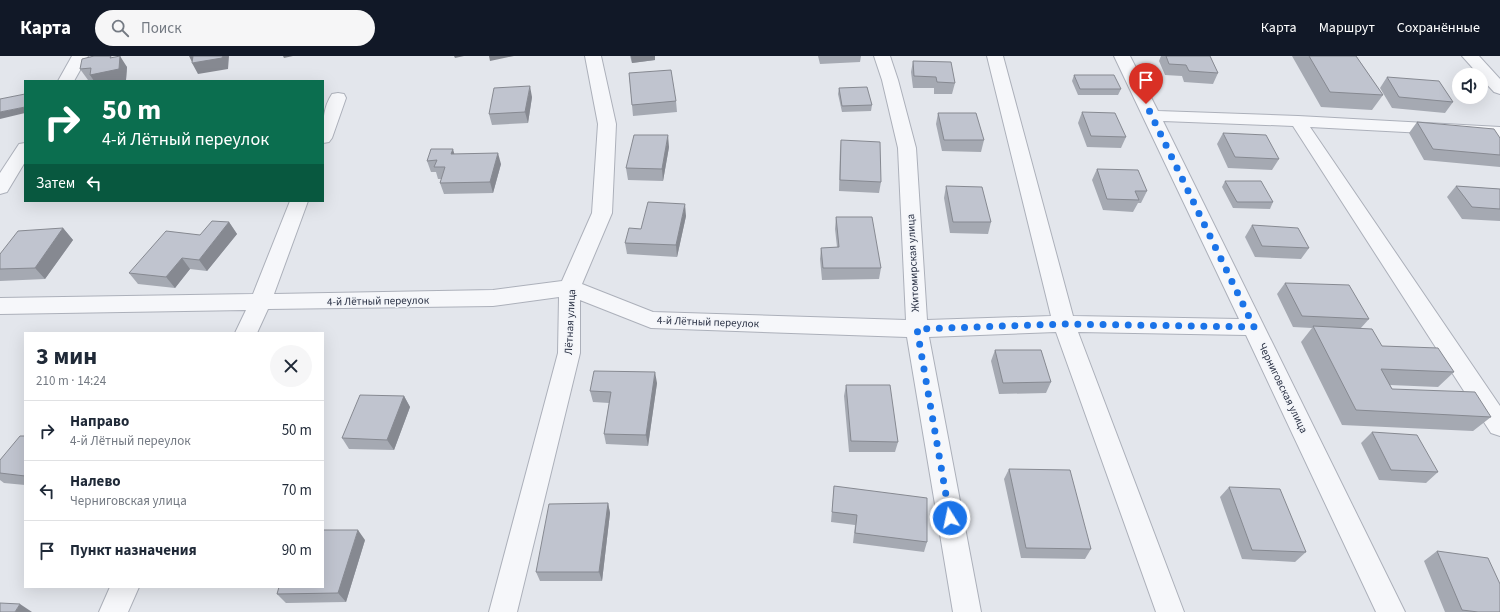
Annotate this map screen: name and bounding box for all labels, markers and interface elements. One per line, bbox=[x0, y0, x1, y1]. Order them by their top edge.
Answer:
search box bbox=[95, 10, 375, 46]
text: Карта bbox=[20, 15, 71, 42]
icon: search bbox=[109, 17, 131, 39]
text: Поиск bbox=[141, 18, 182, 39]
text: Карта bbox=[1261, 18, 1297, 38]
text: Маршрут bbox=[1319, 18, 1375, 38]
text: Сохранённые bbox=[1397, 18, 1480, 38]
pin bbox=[1129, 63, 1163, 104]
map controls bbox=[1452, 68, 1488, 104]
button: sound bbox=[1452, 68, 1488, 104]
icon: arrive bbox=[1135, 69, 1157, 91]
text: 50 m bbox=[102, 90, 161, 130]
icon: right bbox=[36, 96, 88, 148]
text: 4-й Лётный переулок bbox=[102, 127, 269, 152]
icon: left bbox=[83, 172, 105, 194]
text: Затем bbox=[36, 173, 75, 194]
street label: Житомирская улица bbox=[903, 214, 923, 312]
street label: Лётная улица bbox=[561, 289, 579, 355]
street label: 4-й Лётный переулок bbox=[327, 293, 430, 309]
street label: 4-й Лётный переулок bbox=[657, 313, 760, 331]
text: 3 мин bbox=[36, 339, 97, 374]
street label: Черниговская улица bbox=[1255, 340, 1311, 436]
button: close bbox=[270, 345, 312, 387]
text: 210 m · 14:24 bbox=[36, 372, 106, 390]
text: Направо bbox=[70, 411, 129, 432]
icon: right bbox=[36, 420, 58, 442]
text: 50 m bbox=[282, 420, 312, 441]
text: 4-й Лётный переулок bbox=[70, 432, 191, 450]
text: Налево bbox=[70, 471, 121, 492]
icon: left bbox=[36, 480, 58, 502]
text: 70 m bbox=[282, 480, 312, 501]
text: Черниговская улица bbox=[70, 492, 187, 510]
position arrow bbox=[929, 497, 971, 539]
icon: arrive bbox=[36, 540, 58, 562]
text: Пункт назначения bbox=[70, 540, 197, 561]
text: 90 m bbox=[282, 540, 312, 561]

